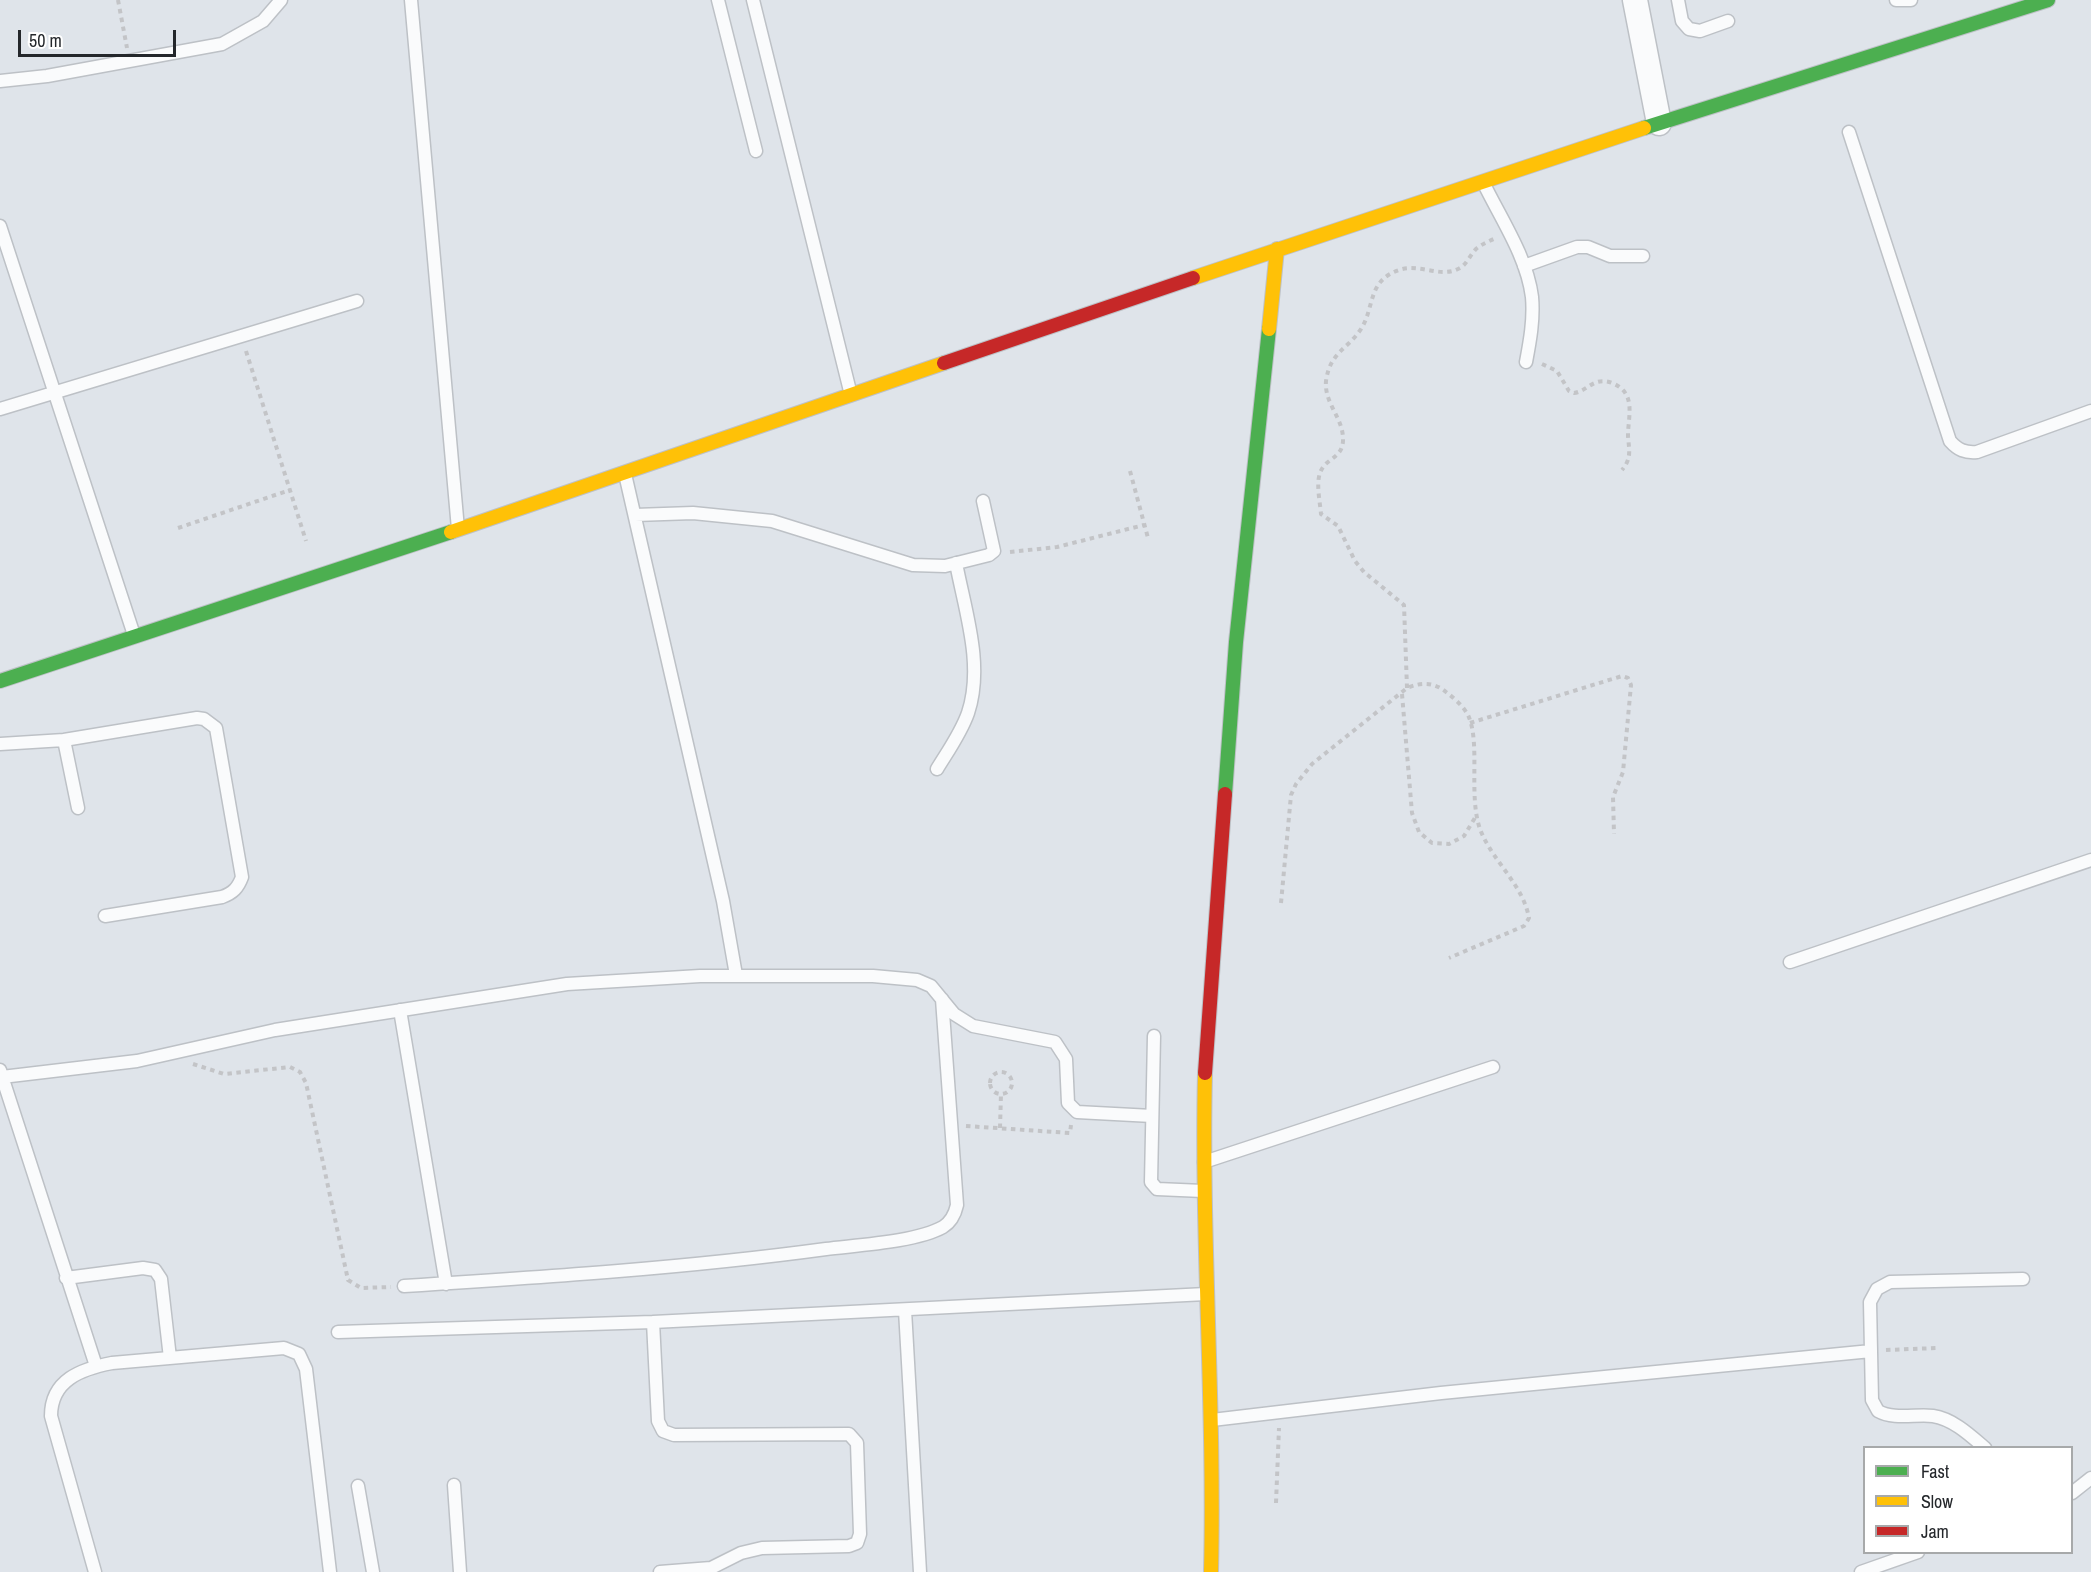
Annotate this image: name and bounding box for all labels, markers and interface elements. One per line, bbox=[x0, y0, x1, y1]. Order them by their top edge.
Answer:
scale bar bbox=[21, 18, 178, 56]
text: 50 m bbox=[29, 28, 62, 53]
legend bbox=[1863, 1446, 2073, 1554]
text: Fast bbox=[1921, 1459, 1949, 1484]
text: Slow bbox=[1921, 1489, 1953, 1514]
text: Jam bbox=[1921, 1519, 1949, 1544]

